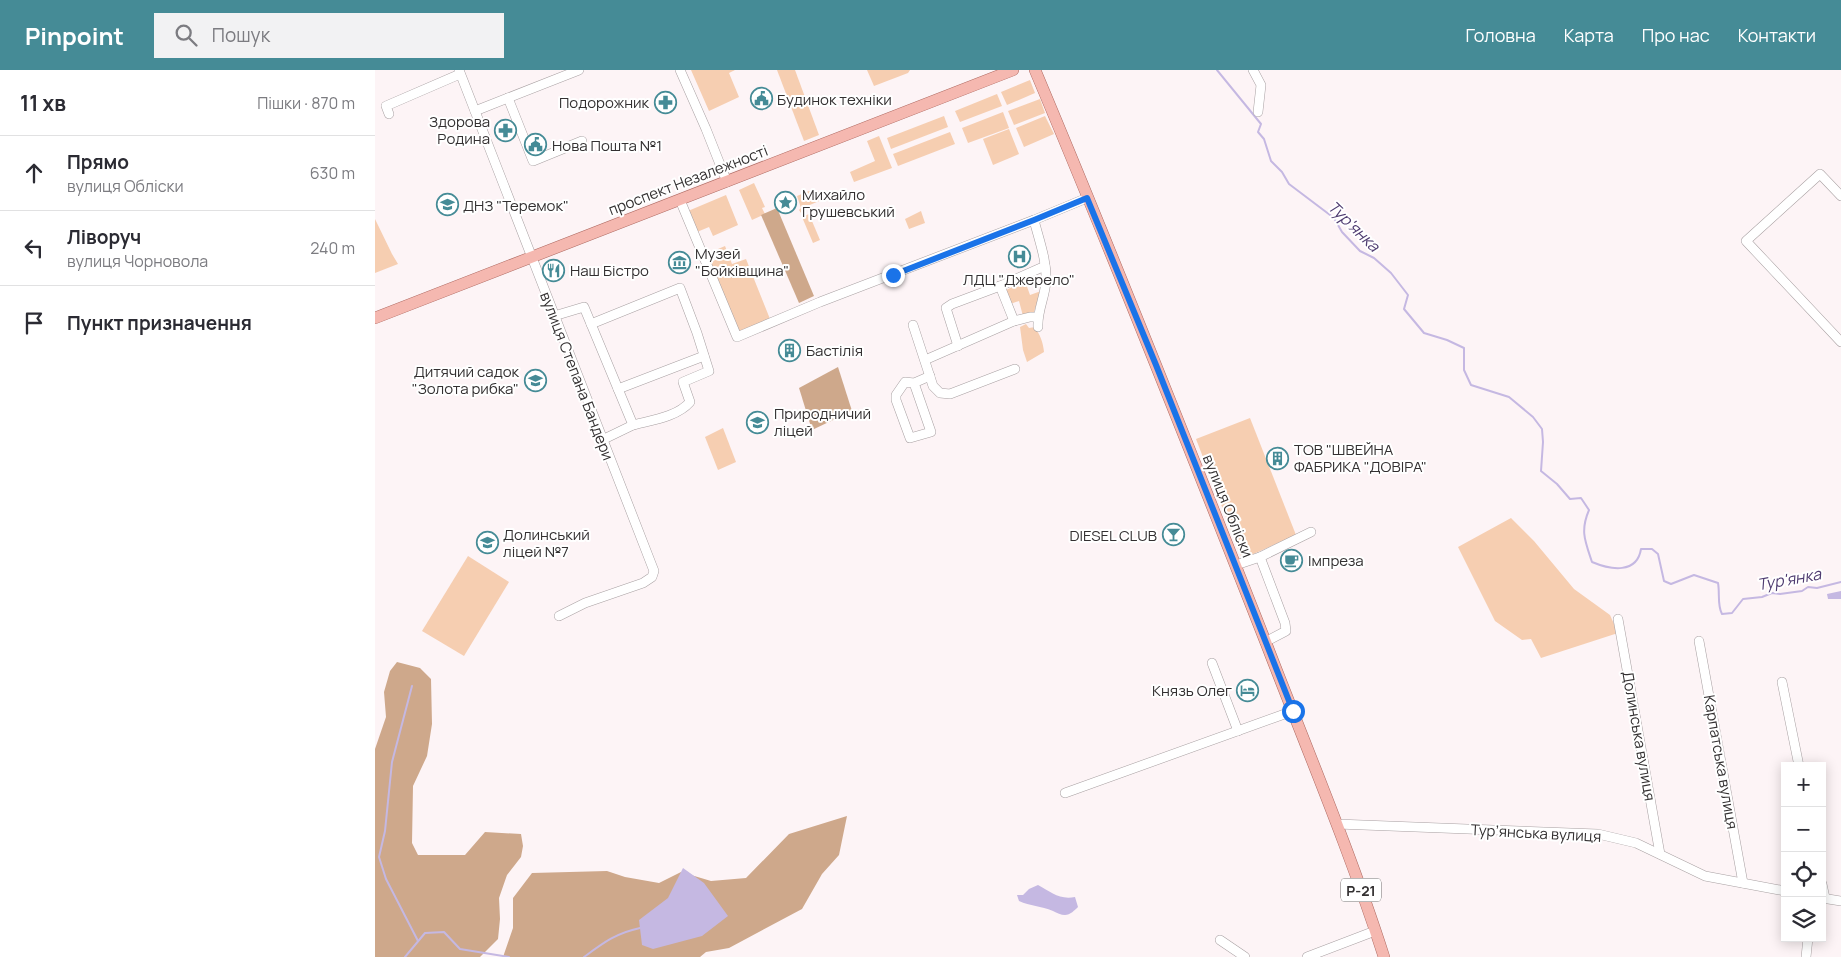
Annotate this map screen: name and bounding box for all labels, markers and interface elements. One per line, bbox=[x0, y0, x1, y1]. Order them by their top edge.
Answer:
search box bbox=[154, 13, 504, 58]
text: Pinpoint bbox=[25, 19, 124, 52]
icon: search bbox=[172, 21, 200, 49]
text: Пошук bbox=[212, 22, 270, 48]
text: Головна bbox=[1466, 23, 1536, 47]
text: Карта bbox=[1564, 23, 1614, 47]
text: Про нас bbox=[1642, 23, 1710, 47]
text: Контакти bbox=[1738, 23, 1816, 47]
public building icon: Будинок техніки bbox=[749, 87, 773, 111]
text: 11 хв bbox=[20, 89, 66, 117]
place label: Будинок техніки bbox=[777, 89, 892, 110]
pharmacy icon: Подорожник bbox=[653, 90, 677, 114]
text: Пішки · 870 m bbox=[257, 92, 355, 114]
place label: Подорожник bbox=[559, 92, 650, 113]
place label: Здорова Родина bbox=[429, 111, 490, 149]
pharmacy icon: Здорова Родина bbox=[494, 118, 518, 142]
public building icon: Нова Пошта №1 bbox=[524, 133, 548, 157]
place label: Нова Пошта №1 bbox=[552, 135, 662, 156]
street label: проспект Незалежності bbox=[605, 140, 771, 220]
text: Прямо bbox=[67, 149, 129, 175]
icon: ahead bbox=[20, 159, 48, 187]
text: 630 m bbox=[310, 162, 355, 184]
text: вулиця Обліски bbox=[67, 175, 184, 197]
place label: Михайло Грушевський bbox=[802, 184, 895, 222]
place icon: Михайло Грушевський bbox=[774, 191, 798, 215]
school or university icon: ДНЗ "Теремок" bbox=[435, 193, 459, 217]
place label: ДНЗ "Теремок" bbox=[463, 195, 569, 216]
water label: Тур'янка bbox=[1323, 196, 1386, 257]
text: Ліворуч bbox=[67, 224, 141, 250]
icon: left bbox=[20, 234, 48, 262]
text: 240 m bbox=[310, 237, 355, 259]
place label: Музей "Бойківщина" bbox=[695, 243, 789, 281]
hospital icon: ЛДЦ "Джерело" bbox=[1007, 244, 1031, 268]
text: вулиця Чорновола bbox=[67, 250, 208, 272]
museum icon: Музей "Бойківщина" bbox=[667, 250, 691, 274]
restaurant icon: Наш Бістро bbox=[542, 258, 566, 282]
place label: Наш Бістро bbox=[570, 260, 649, 281]
route end bbox=[882, 264, 905, 287]
place label: ЛДЦ "Джерело" bbox=[963, 269, 1075, 290]
street label: вулиця Степана Бандери bbox=[535, 289, 619, 463]
icon: arrive bbox=[20, 309, 48, 337]
text: Пункт призначення bbox=[67, 310, 252, 336]
building icon: Бастілія bbox=[778, 338, 802, 362]
place label: Бастілія bbox=[806, 340, 863, 361]
place label: Дитячий садок "Золота рибка" bbox=[412, 361, 520, 399]
school or university icon: Дитячий садок "Золота рибка" bbox=[523, 368, 547, 392]
place label: Природничий ліцей bbox=[774, 403, 871, 441]
school or university icon: Природничий ліцей bbox=[746, 410, 770, 434]
place label: ТОВ "ШВЕЙНА ФАБРИКА "ДОВІРА" bbox=[1294, 439, 1427, 477]
building icon: ТОВ "ШВЕЙНА ФАБРИКА "ДОВІРА" bbox=[1266, 446, 1290, 470]
street label: вулиця Обліски bbox=[1198, 451, 1258, 561]
bar icon: DIESEL CLUB bbox=[1161, 523, 1185, 547]
place label: Долинський ліцей №7 bbox=[503, 524, 590, 562]
place label: DIESEL CLUB bbox=[1069, 525, 1157, 546]
school or university icon: Долинський ліцей №7 bbox=[475, 531, 499, 555]
cafe icon: Імпреза bbox=[1280, 548, 1304, 572]
place label: Імпреза bbox=[1308, 550, 1364, 571]
water label: Тур'янка bbox=[1755, 562, 1824, 595]
street label: Долинська вулиця bbox=[1617, 669, 1661, 803]
hotel icon: Князь Олег bbox=[1236, 678, 1260, 702]
place label: Князь Олег bbox=[1152, 680, 1232, 701]
street label: Карпатська вулиця bbox=[1699, 693, 1743, 831]
route start bbox=[1282, 700, 1305, 723]
map controls bbox=[1781, 762, 1826, 942]
button: + bbox=[1781, 762, 1826, 807]
button: − bbox=[1781, 807, 1826, 852]
street label: Турʼянська вулиця bbox=[1470, 819, 1602, 847]
button: locate bbox=[1781, 852, 1826, 897]
road number: Р-21 bbox=[1341, 878, 1381, 902]
button: layers bbox=[1781, 897, 1826, 942]

